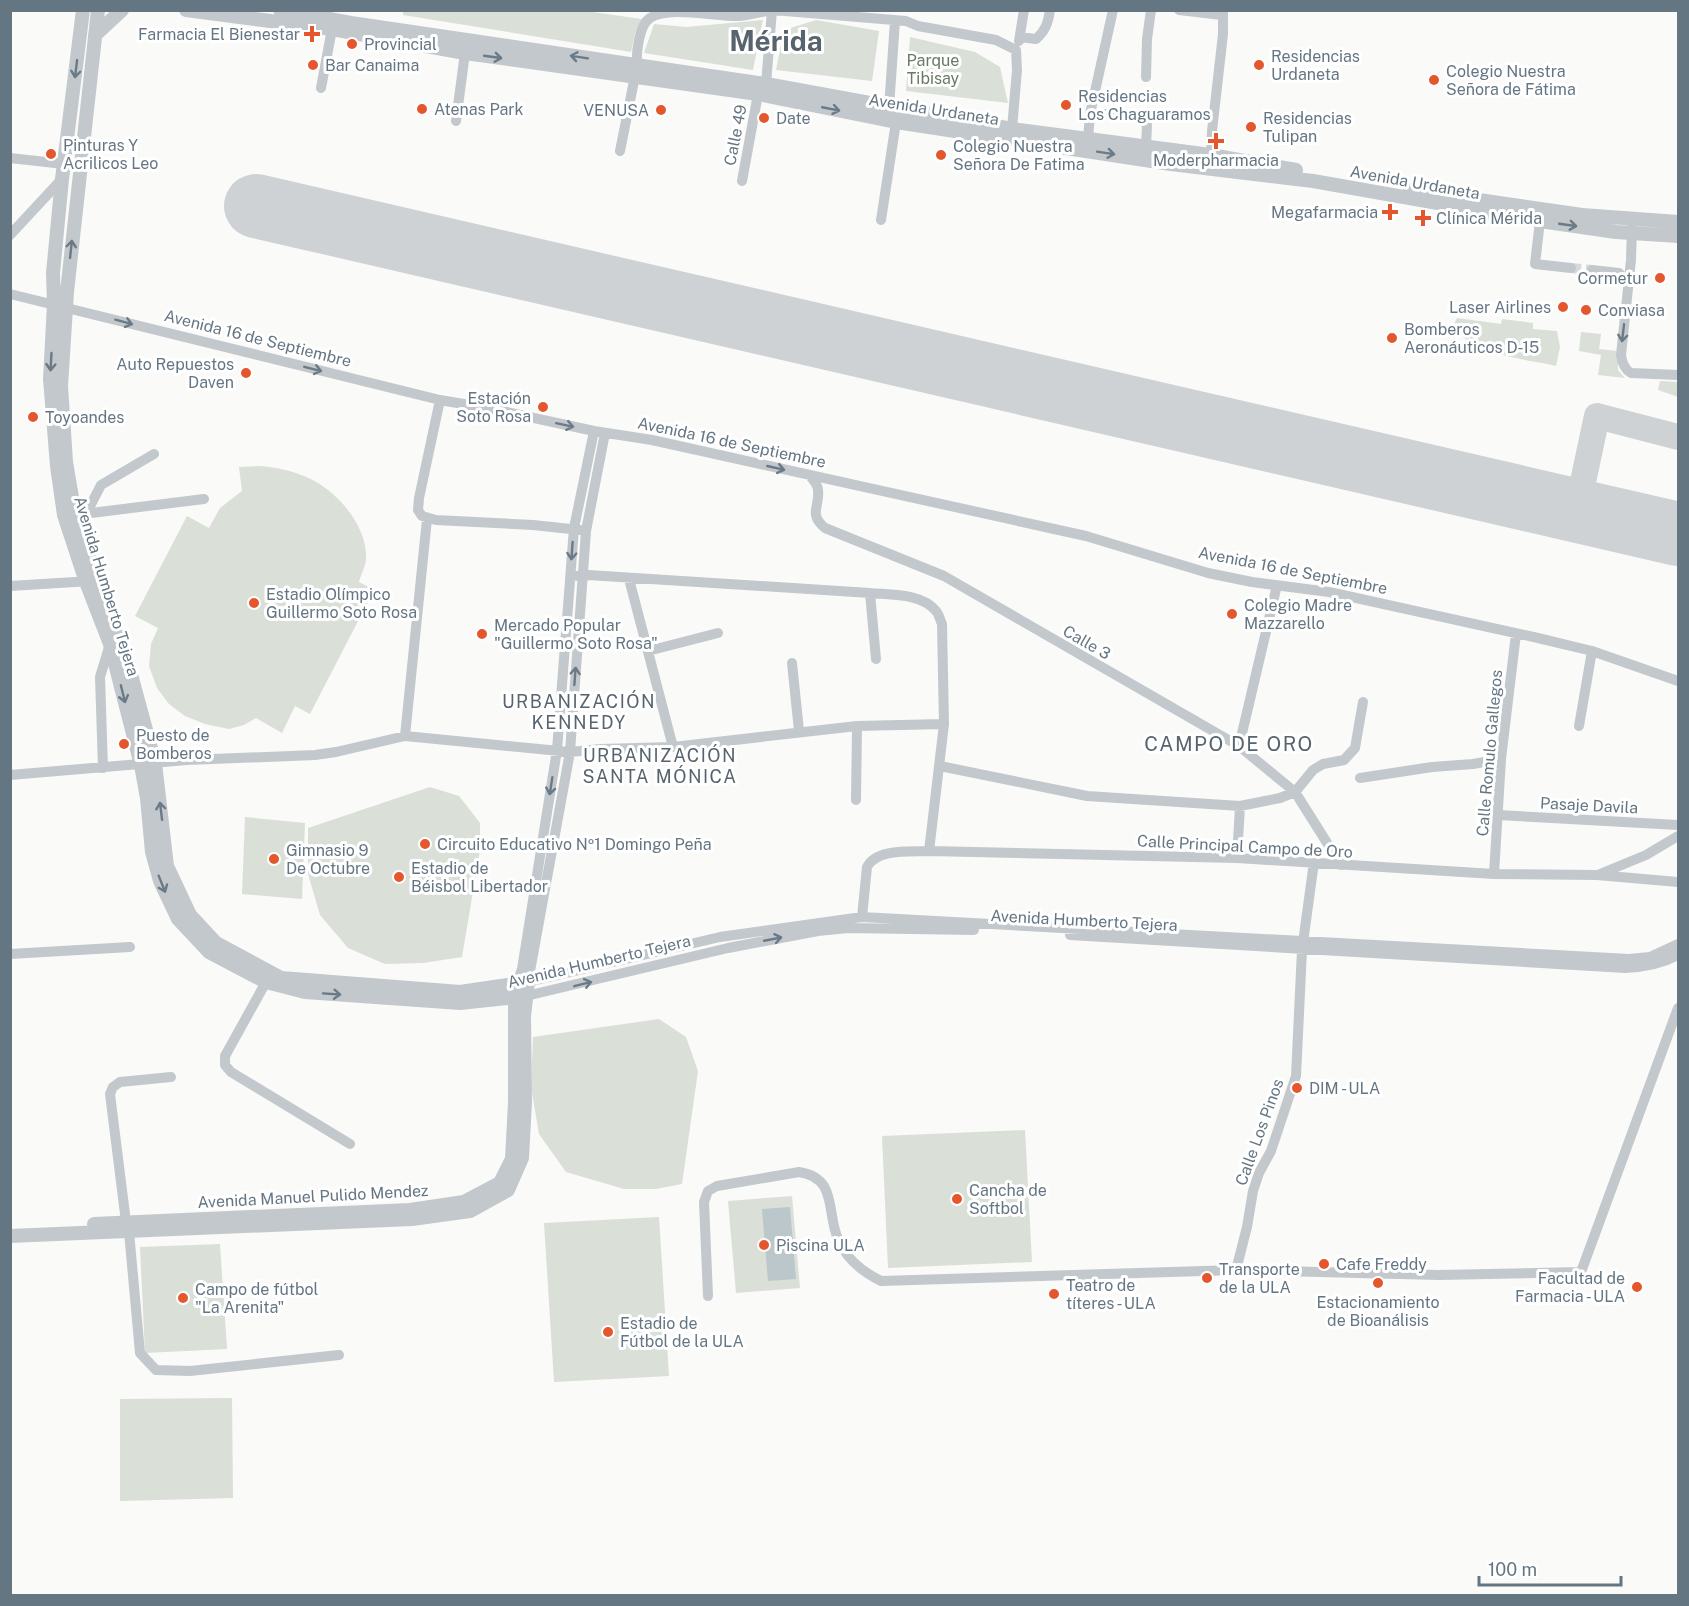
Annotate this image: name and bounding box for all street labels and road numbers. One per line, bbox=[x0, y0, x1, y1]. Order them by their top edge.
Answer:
street label: Avenida Urdaneta bbox=[867, 90, 1000, 129]
street label: Calle 49 bbox=[720, 103, 751, 167]
street label: Avenida Urdaneta bbox=[1349, 162, 1481, 203]
street label: Avenida 16 de Septiembre bbox=[162, 306, 353, 371]
street label: Avenida 16 de Septiembre bbox=[636, 413, 828, 472]
street label: Avenida Humberto Tejera bbox=[70, 494, 143, 678]
street label: Avenida 16 de Septiembre bbox=[1197, 543, 1389, 598]
street label: Calle 3 bbox=[1060, 621, 1114, 664]
street label: Calle Romulo Gallegos bbox=[1473, 669, 1506, 837]
street label: Pasaje Davila bbox=[1539, 793, 1639, 818]
street label: Calle Principal Campo de Oro bbox=[1137, 831, 1353, 862]
street label: Avenida Humberto Tejera bbox=[990, 906, 1178, 935]
street label: Avenida Humberto Tejera bbox=[506, 931, 693, 992]
street label: Calle Los Pinos bbox=[1231, 1076, 1288, 1188]
street label: Avenida Manuel Pulido Mendez bbox=[197, 1181, 429, 1212]

